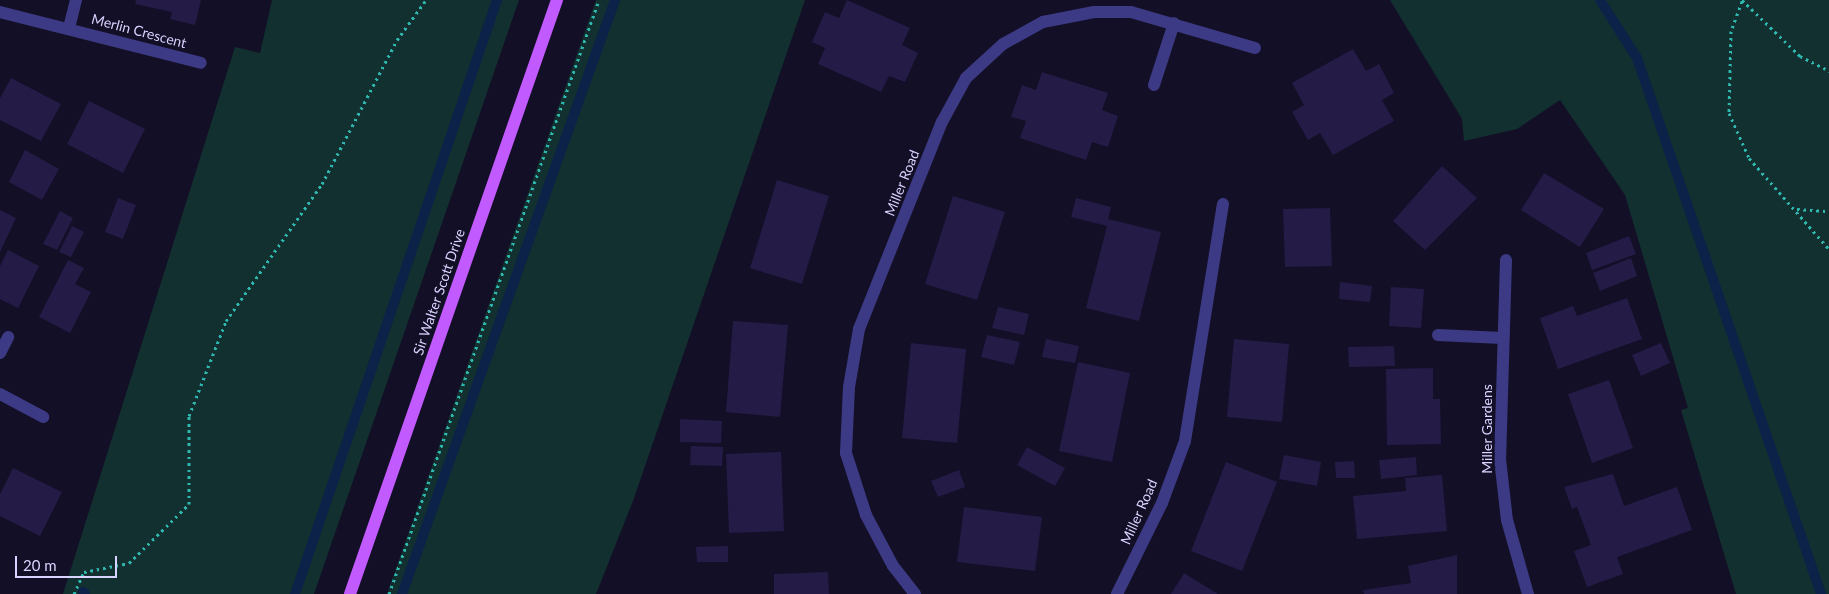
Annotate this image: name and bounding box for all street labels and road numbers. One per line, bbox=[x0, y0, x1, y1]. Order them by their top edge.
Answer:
street label: Merlin Crescent bbox=[90, 10, 188, 52]
street label: Miller Road bbox=[881, 147, 923, 219]
street label: Sir Walter Scott Drive bbox=[409, 226, 469, 358]
street label: Miller Gardens bbox=[1479, 384, 1495, 474]
street label: Miller Road bbox=[1117, 477, 1161, 547]

